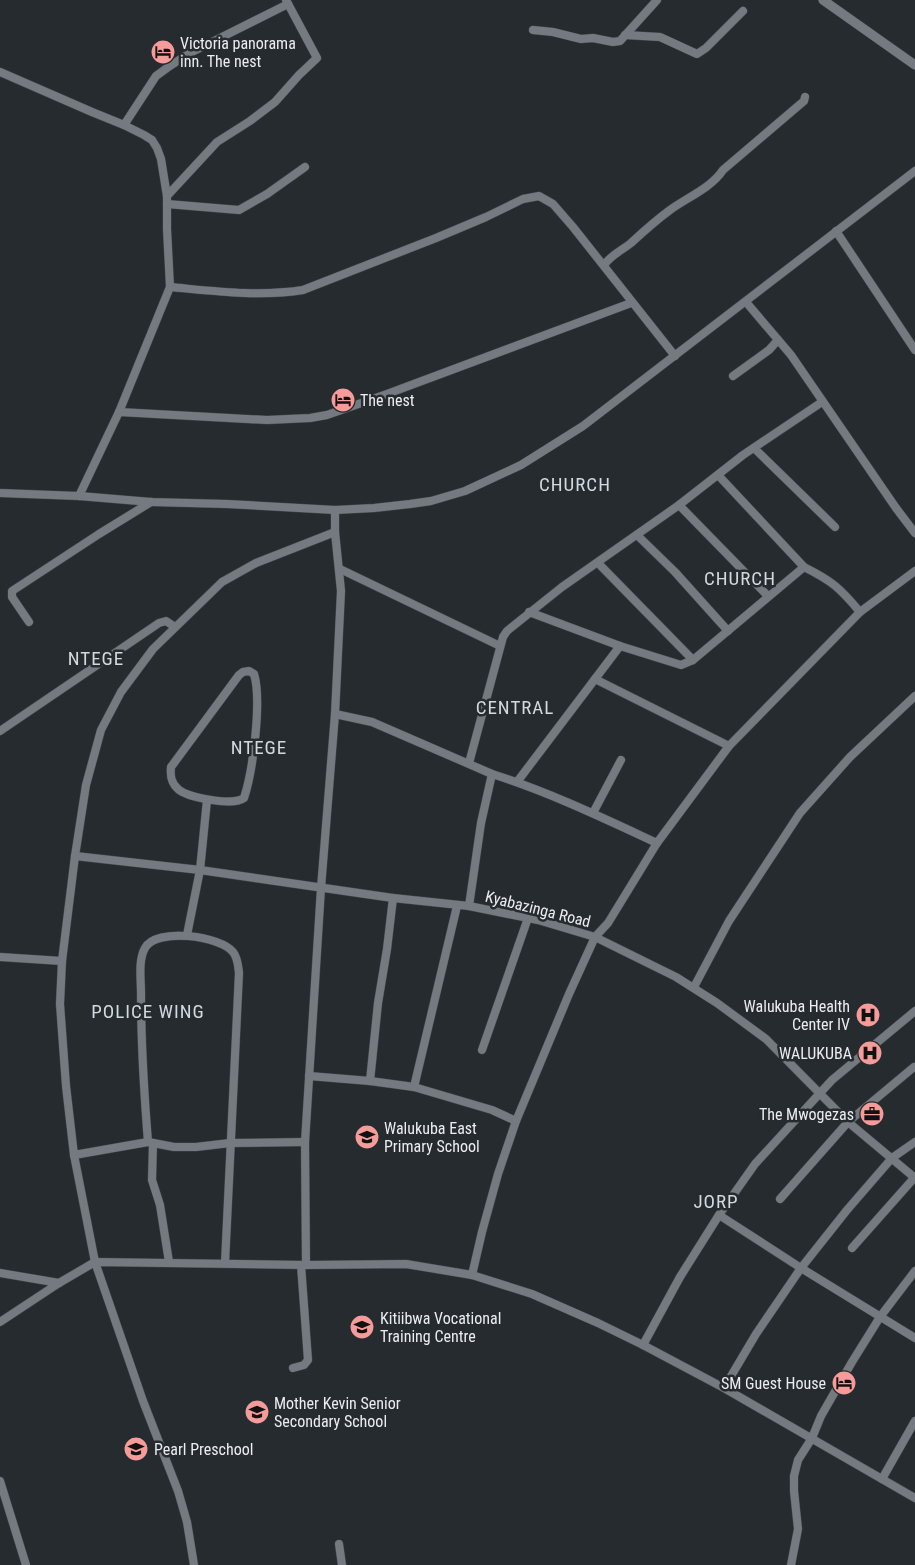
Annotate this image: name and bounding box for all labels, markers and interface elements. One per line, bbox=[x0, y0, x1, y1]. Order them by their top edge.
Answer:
place label: Victoria panorama inn. The nest bbox=[180, 34, 296, 71]
hotel icon: Victoria panorama inn. The nest bbox=[150, 39, 176, 65]
hotel icon: The nest bbox=[330, 387, 356, 413]
place label: The nest bbox=[360, 391, 415, 410]
district label: CHURCH bbox=[539, 473, 611, 496]
district label: CHURCH bbox=[704, 567, 776, 590]
district label: NTEGE bbox=[68, 647, 124, 670]
district label: CENTRAL bbox=[476, 696, 554, 719]
district label: NTEGE bbox=[231, 736, 287, 759]
street label: Kyabazinga Road bbox=[483, 887, 593, 931]
place label: Walukuba Health Center IV bbox=[744, 997, 850, 1034]
district label: POLICE WING bbox=[91, 1000, 205, 1023]
hospital icon: Walukuba Health Center IV bbox=[855, 1002, 881, 1028]
hospital icon: WALUKUBA bbox=[857, 1040, 883, 1066]
place label: WALUKUBA bbox=[779, 1044, 852, 1063]
office icon: The Mwogezas bbox=[859, 1101, 885, 1127]
place label: The Mwogezas bbox=[759, 1105, 854, 1124]
place label: Walukuba East Primary School bbox=[384, 1119, 480, 1156]
school or university icon: Walukuba East Primary School bbox=[354, 1124, 380, 1150]
district label: JORP bbox=[693, 1190, 739, 1213]
place label: Kitiibwa Vocational Training Centre bbox=[380, 1309, 501, 1346]
school or university icon: Kitiibwa Vocational Training Centre bbox=[349, 1314, 375, 1340]
hotel icon: SM Guest House bbox=[831, 1370, 857, 1396]
place label: SM Guest House bbox=[721, 1374, 826, 1393]
place label: Mother Kevin Senior Secondary School bbox=[274, 1394, 401, 1431]
school or university icon: Mother Kevin Senior Secondary School bbox=[244, 1399, 270, 1425]
school or university icon: Pearl Preschool bbox=[123, 1436, 149, 1462]
place label: Pearl Preschool bbox=[154, 1440, 253, 1459]

